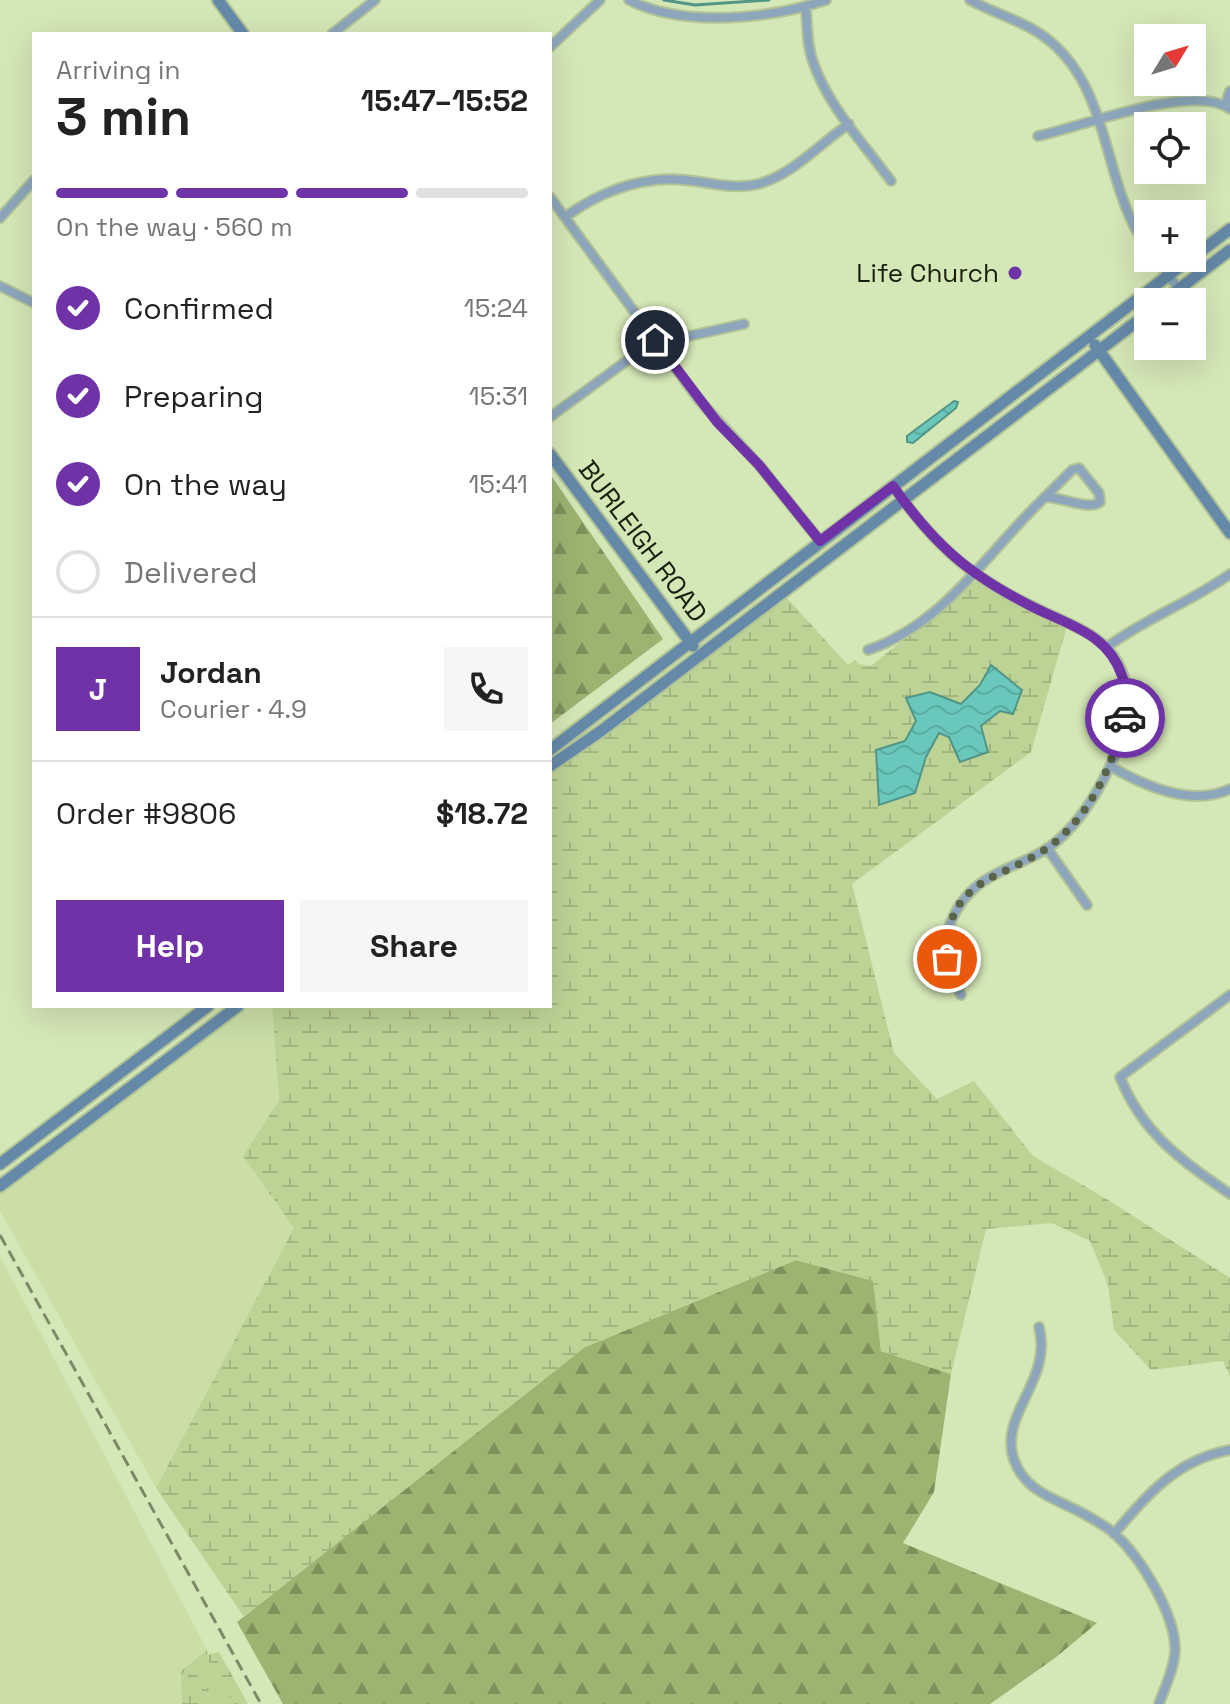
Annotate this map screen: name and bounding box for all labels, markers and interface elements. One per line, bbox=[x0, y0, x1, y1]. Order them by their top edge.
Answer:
north arrow bbox=[1134, 24, 1206, 96]
map controls bbox=[1134, 24, 1206, 360]
text: Arriving in bbox=[56, 53, 180, 87]
text: 15:47–15:52 bbox=[361, 81, 528, 120]
text: 3 min bbox=[56, 84, 191, 150]
button: locate bbox=[1134, 112, 1206, 184]
button: + bbox=[1134, 200, 1206, 272]
text: On the way · 560 m bbox=[56, 210, 293, 244]
place label: Life Church bbox=[856, 256, 999, 290]
marker: Life Church bbox=[1006, 264, 1024, 282]
icon: check bbox=[56, 286, 100, 330]
button: − bbox=[1134, 288, 1206, 360]
text: Confirmed bbox=[124, 289, 274, 328]
text: 15:24 bbox=[464, 291, 528, 325]
pin bbox=[621, 306, 689, 374]
icon: home bbox=[633, 318, 677, 362]
icon: check bbox=[56, 374, 100, 418]
text: Preparing bbox=[124, 377, 263, 416]
text: 15:31 bbox=[469, 379, 528, 413]
street label: BURLEIGH ROAD bbox=[571, 453, 715, 629]
icon: check bbox=[56, 462, 100, 506]
text: On the way bbox=[124, 465, 287, 504]
text: 15:41 bbox=[468, 467, 528, 501]
text: Delivered bbox=[124, 553, 258, 592]
button: phone bbox=[444, 647, 528, 731]
text: Jordan bbox=[160, 653, 262, 692]
text: J bbox=[89, 670, 107, 709]
courier bbox=[1085, 678, 1165, 758]
text: Courier · 4.9 bbox=[160, 692, 307, 726]
icon: car bbox=[1103, 696, 1147, 740]
text: Order #9806 bbox=[56, 794, 236, 833]
text: $18.72 bbox=[436, 794, 528, 833]
button: Help bbox=[56, 900, 284, 992]
button: Share bbox=[300, 900, 528, 992]
pin bbox=[913, 925, 981, 993]
icon: bag bbox=[925, 937, 969, 981]

